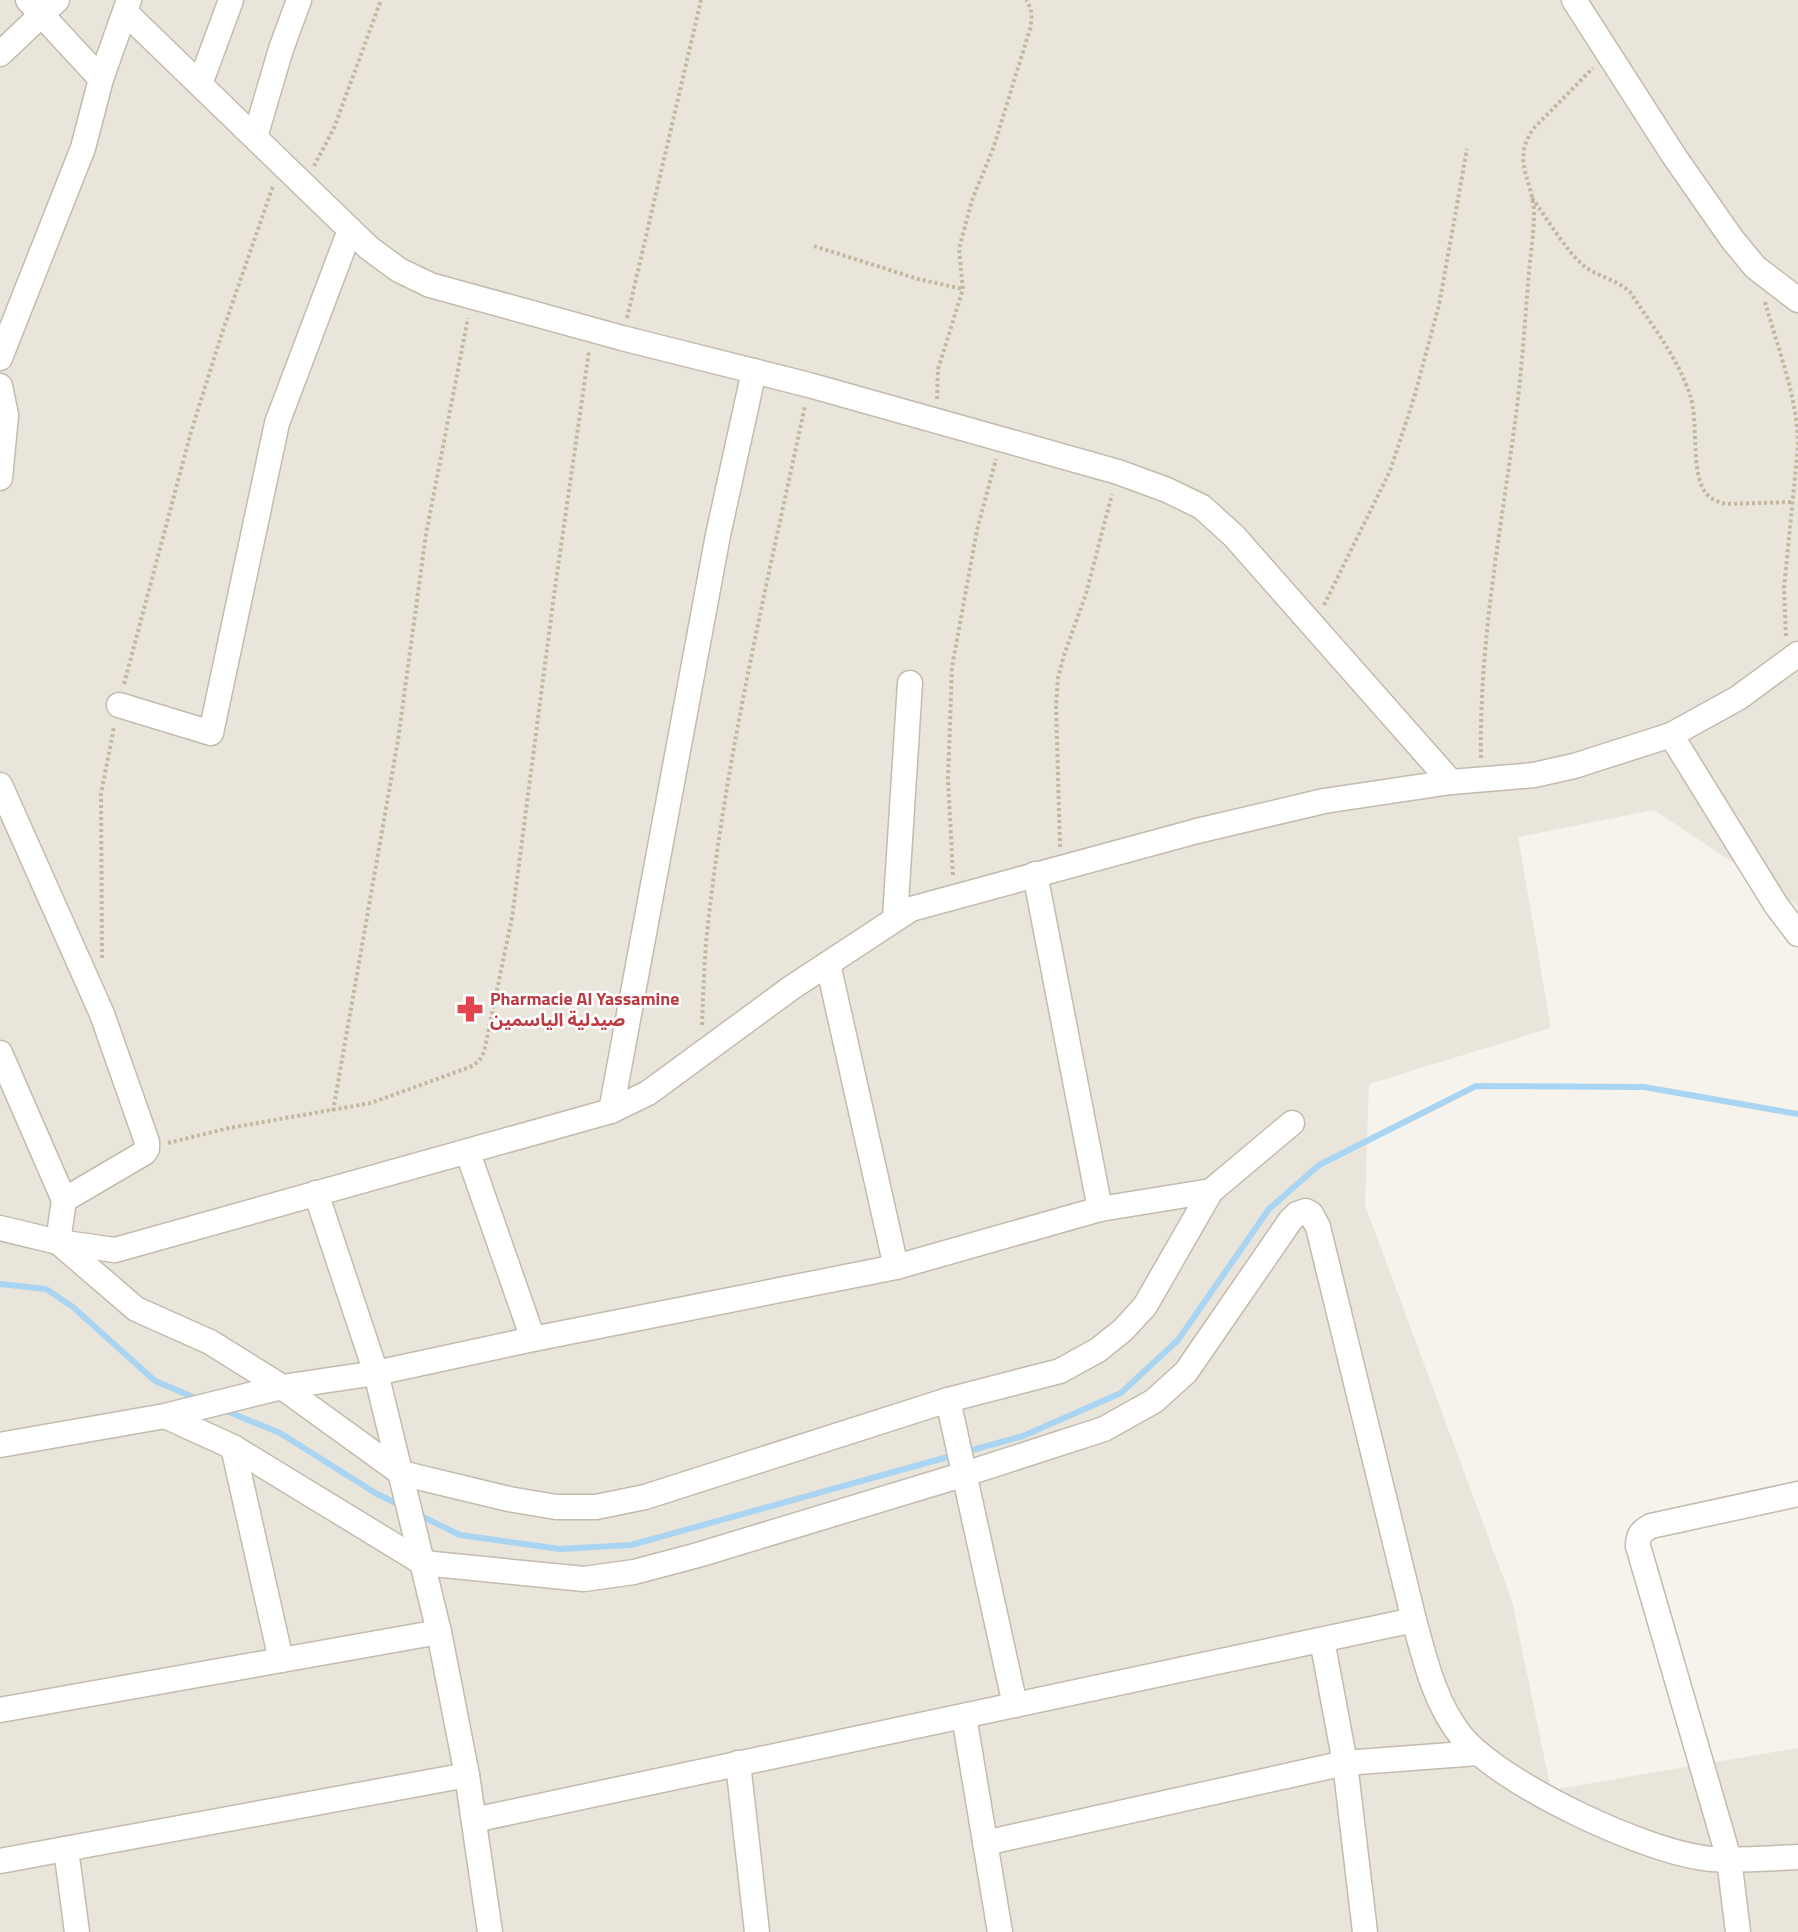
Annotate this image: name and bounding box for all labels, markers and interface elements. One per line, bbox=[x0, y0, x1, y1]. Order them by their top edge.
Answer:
place label: Pharmacie Al Yassamine صيدلية الياسمين bbox=[490, 985, 679, 1033]
pharmacy icon: Pharmacie Al Yassamine صيدلية الياسمين bbox=[455, 994, 485, 1024]

